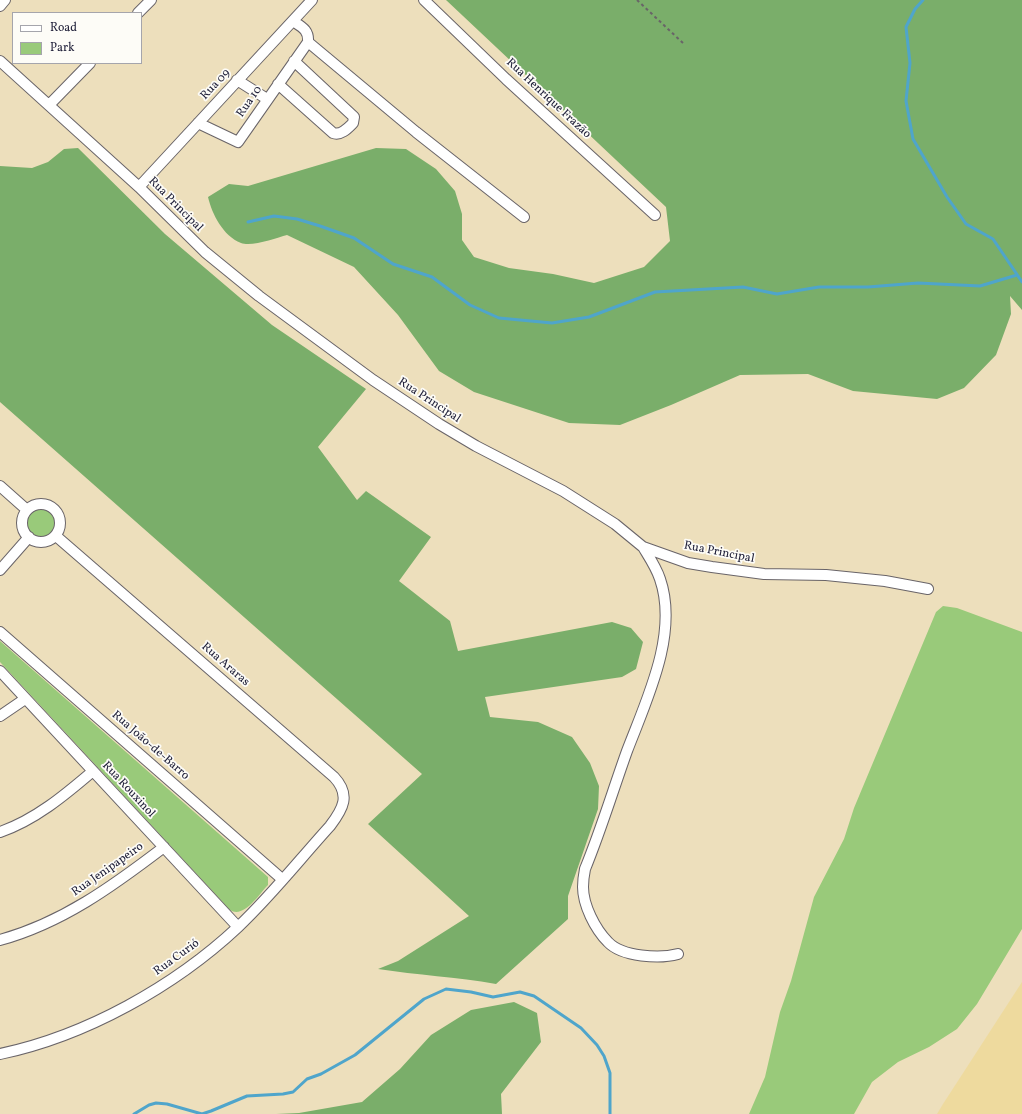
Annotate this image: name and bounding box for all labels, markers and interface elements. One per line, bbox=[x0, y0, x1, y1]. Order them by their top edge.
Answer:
legend bbox=[12, 12, 142, 64]
text: Road bbox=[50, 20, 77, 36]
text: Park bbox=[50, 40, 75, 56]
street label: Rua Henrique Frazão bbox=[502, 56, 594, 142]
street label: Rua 09 bbox=[198, 67, 234, 103]
street label: Rua 10 bbox=[234, 83, 266, 121]
street label: Rua Principal bbox=[145, 175, 205, 235]
street label: Rua Principal bbox=[395, 375, 463, 427]
street label: Rua Principal bbox=[683, 539, 755, 567]
street label: Rua Araras bbox=[198, 640, 252, 690]
street label: Rua João-de-Barro bbox=[108, 708, 192, 784]
street label: Rua Rouxinol bbox=[98, 759, 158, 821]
street label: Rua Jenipapeiro bbox=[69, 840, 147, 900]
street label: Rua Curió bbox=[151, 937, 203, 979]

